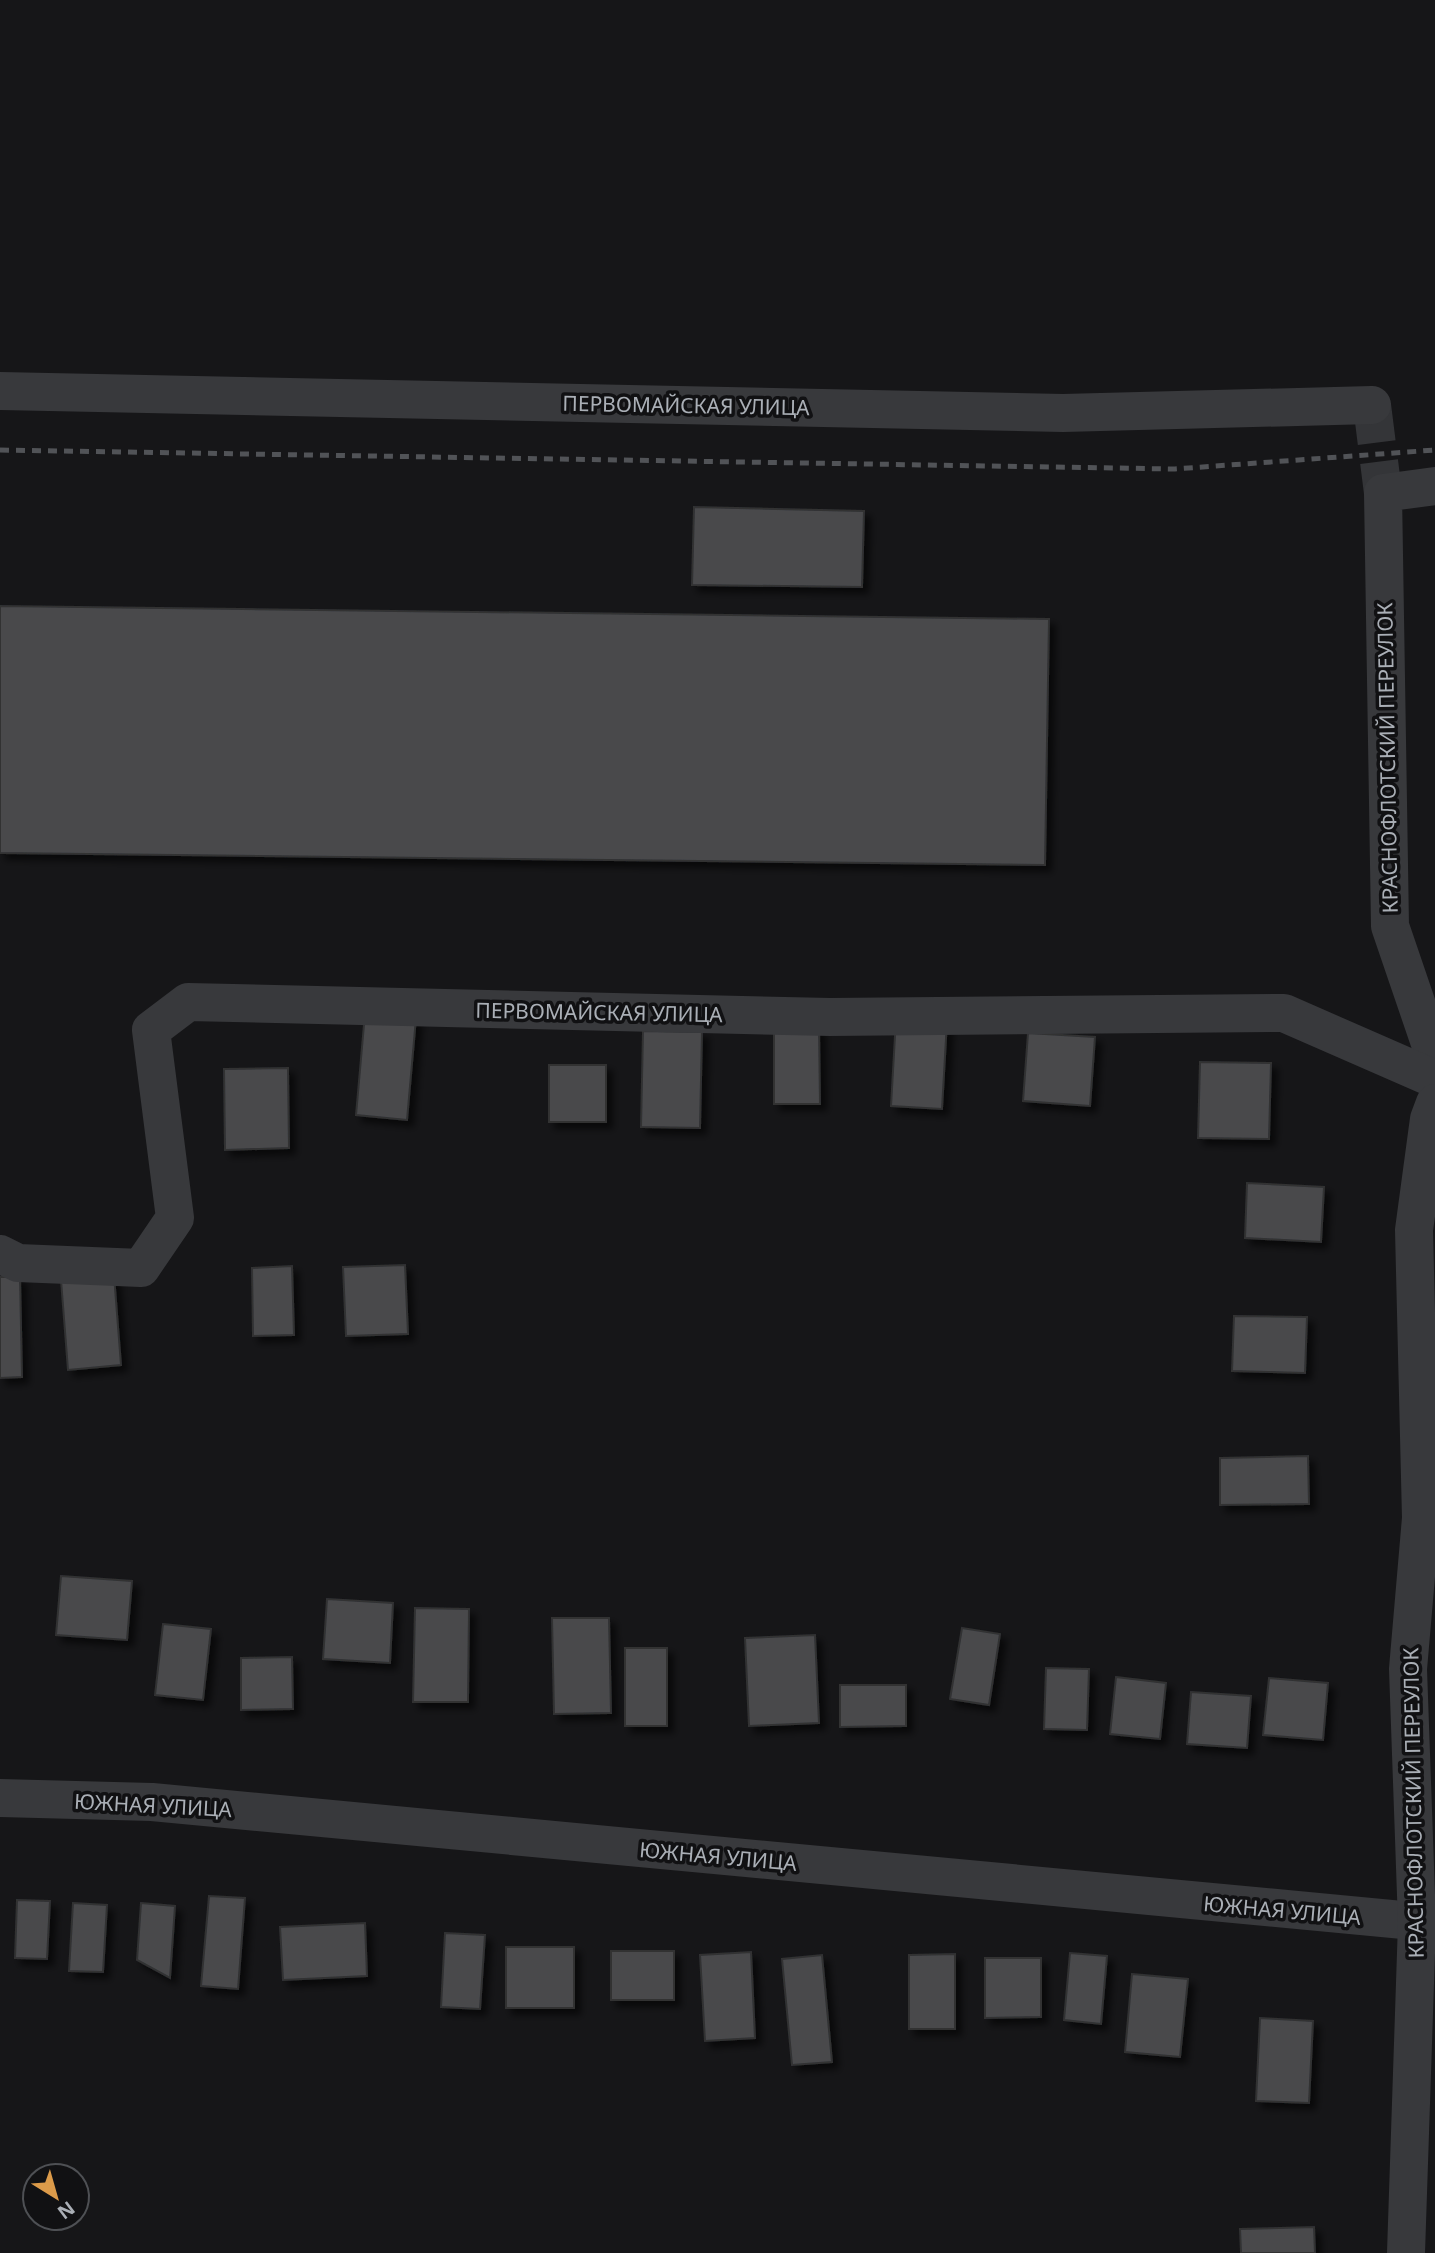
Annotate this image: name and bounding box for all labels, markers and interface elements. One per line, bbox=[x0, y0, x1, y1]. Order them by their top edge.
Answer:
street label: ПЕРВОМАЙСКАЯ УЛИЦА bbox=[562, 389, 810, 421]
street label: КРАСНОФЛОТСКИЙ ПЕРЕУЛОК bbox=[1370, 602, 1404, 914]
street label: ПЕРВОМАЙСКАЯ УЛИЦА bbox=[475, 996, 723, 1028]
street label: КРАСНОФЛОТСКИЙ ПЕРЕУЛОК bbox=[1396, 1647, 1430, 1959]
street label: ЮЖНАЯ УЛИЦА bbox=[73, 1787, 233, 1823]
street label: ЮЖНАЯ УЛИЦА bbox=[638, 1835, 798, 1877]
street label: ЮЖНАЯ УЛИЦА bbox=[1202, 1889, 1362, 1931]
north arrow bbox=[21, 2162, 91, 2232]
text: N bbox=[52, 2196, 80, 2226]

